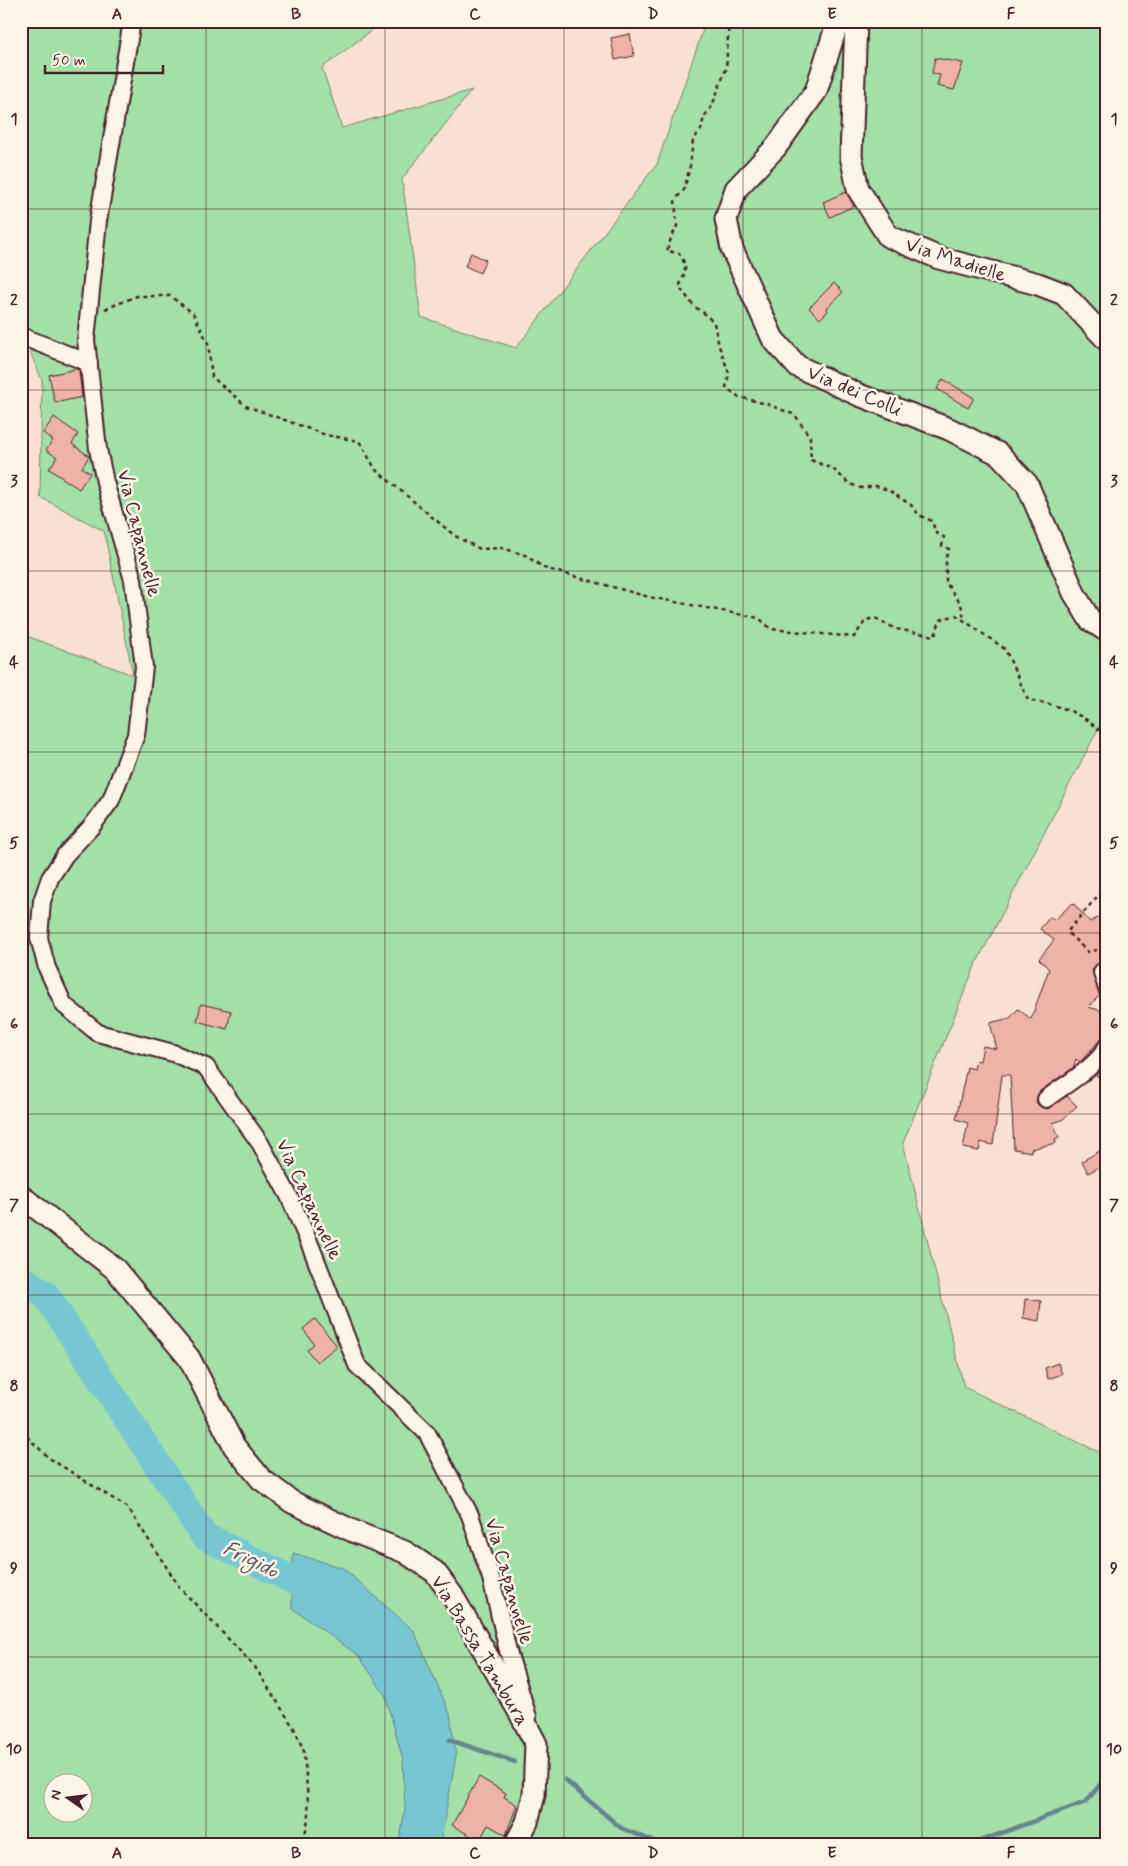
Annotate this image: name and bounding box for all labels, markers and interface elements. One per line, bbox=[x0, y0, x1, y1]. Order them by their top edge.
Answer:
text: A bbox=[112, 4, 122, 25]
text: B bbox=[291, 4, 301, 25]
text: C bbox=[469, 4, 481, 25]
text: D bbox=[647, 4, 659, 25]
text: E bbox=[827, 4, 837, 25]
text: F bbox=[1007, 4, 1016, 25]
scale bar bbox=[45, 42, 162, 74]
text: 50 m bbox=[52, 51, 86, 71]
text: 1 bbox=[10, 109, 18, 130]
text: 1 bbox=[1110, 109, 1118, 130]
street label: Via Madielle bbox=[902, 231, 1009, 289]
text: 2 bbox=[10, 290, 18, 311]
text: 2 bbox=[1110, 290, 1118, 311]
street label: Via dei Colli bbox=[803, 359, 906, 423]
street label: Via Capannelle bbox=[110, 467, 167, 600]
text: 3 bbox=[10, 471, 18, 492]
text: 3 bbox=[1110, 471, 1118, 492]
text: 4 bbox=[9, 652, 19, 673]
text: 4 bbox=[1109, 652, 1119, 673]
text: 5 bbox=[9, 833, 19, 854]
text: 5 bbox=[1109, 833, 1119, 854]
text: 6 bbox=[10, 1014, 18, 1035]
text: 6 bbox=[1110, 1014, 1118, 1035]
street label: Via Capannelle bbox=[269, 1135, 348, 1264]
text: 7 bbox=[9, 1195, 19, 1216]
text: 7 bbox=[1109, 1195, 1119, 1216]
text: 8 bbox=[9, 1376, 19, 1397]
text: 8 bbox=[1109, 1376, 1119, 1397]
street label: Via Capannelle bbox=[478, 1515, 540, 1648]
water label: Frigido bbox=[217, 1535, 284, 1587]
text: 9 bbox=[10, 1558, 18, 1579]
text: 9 bbox=[1110, 1558, 1118, 1579]
street label: Via Bassa Tambura bbox=[424, 1570, 535, 1731]
text: 10 bbox=[6, 1739, 22, 1760]
text: 10 bbox=[1106, 1739, 1122, 1760]
north arrow bbox=[42, 1774, 92, 1824]
text: N bbox=[46, 1788, 66, 1802]
text: A bbox=[112, 1843, 122, 1864]
text: B bbox=[291, 1843, 301, 1864]
text: C bbox=[469, 1843, 481, 1864]
text: D bbox=[647, 1843, 659, 1864]
text: E bbox=[827, 1843, 837, 1864]
text: F bbox=[1007, 1843, 1016, 1864]

